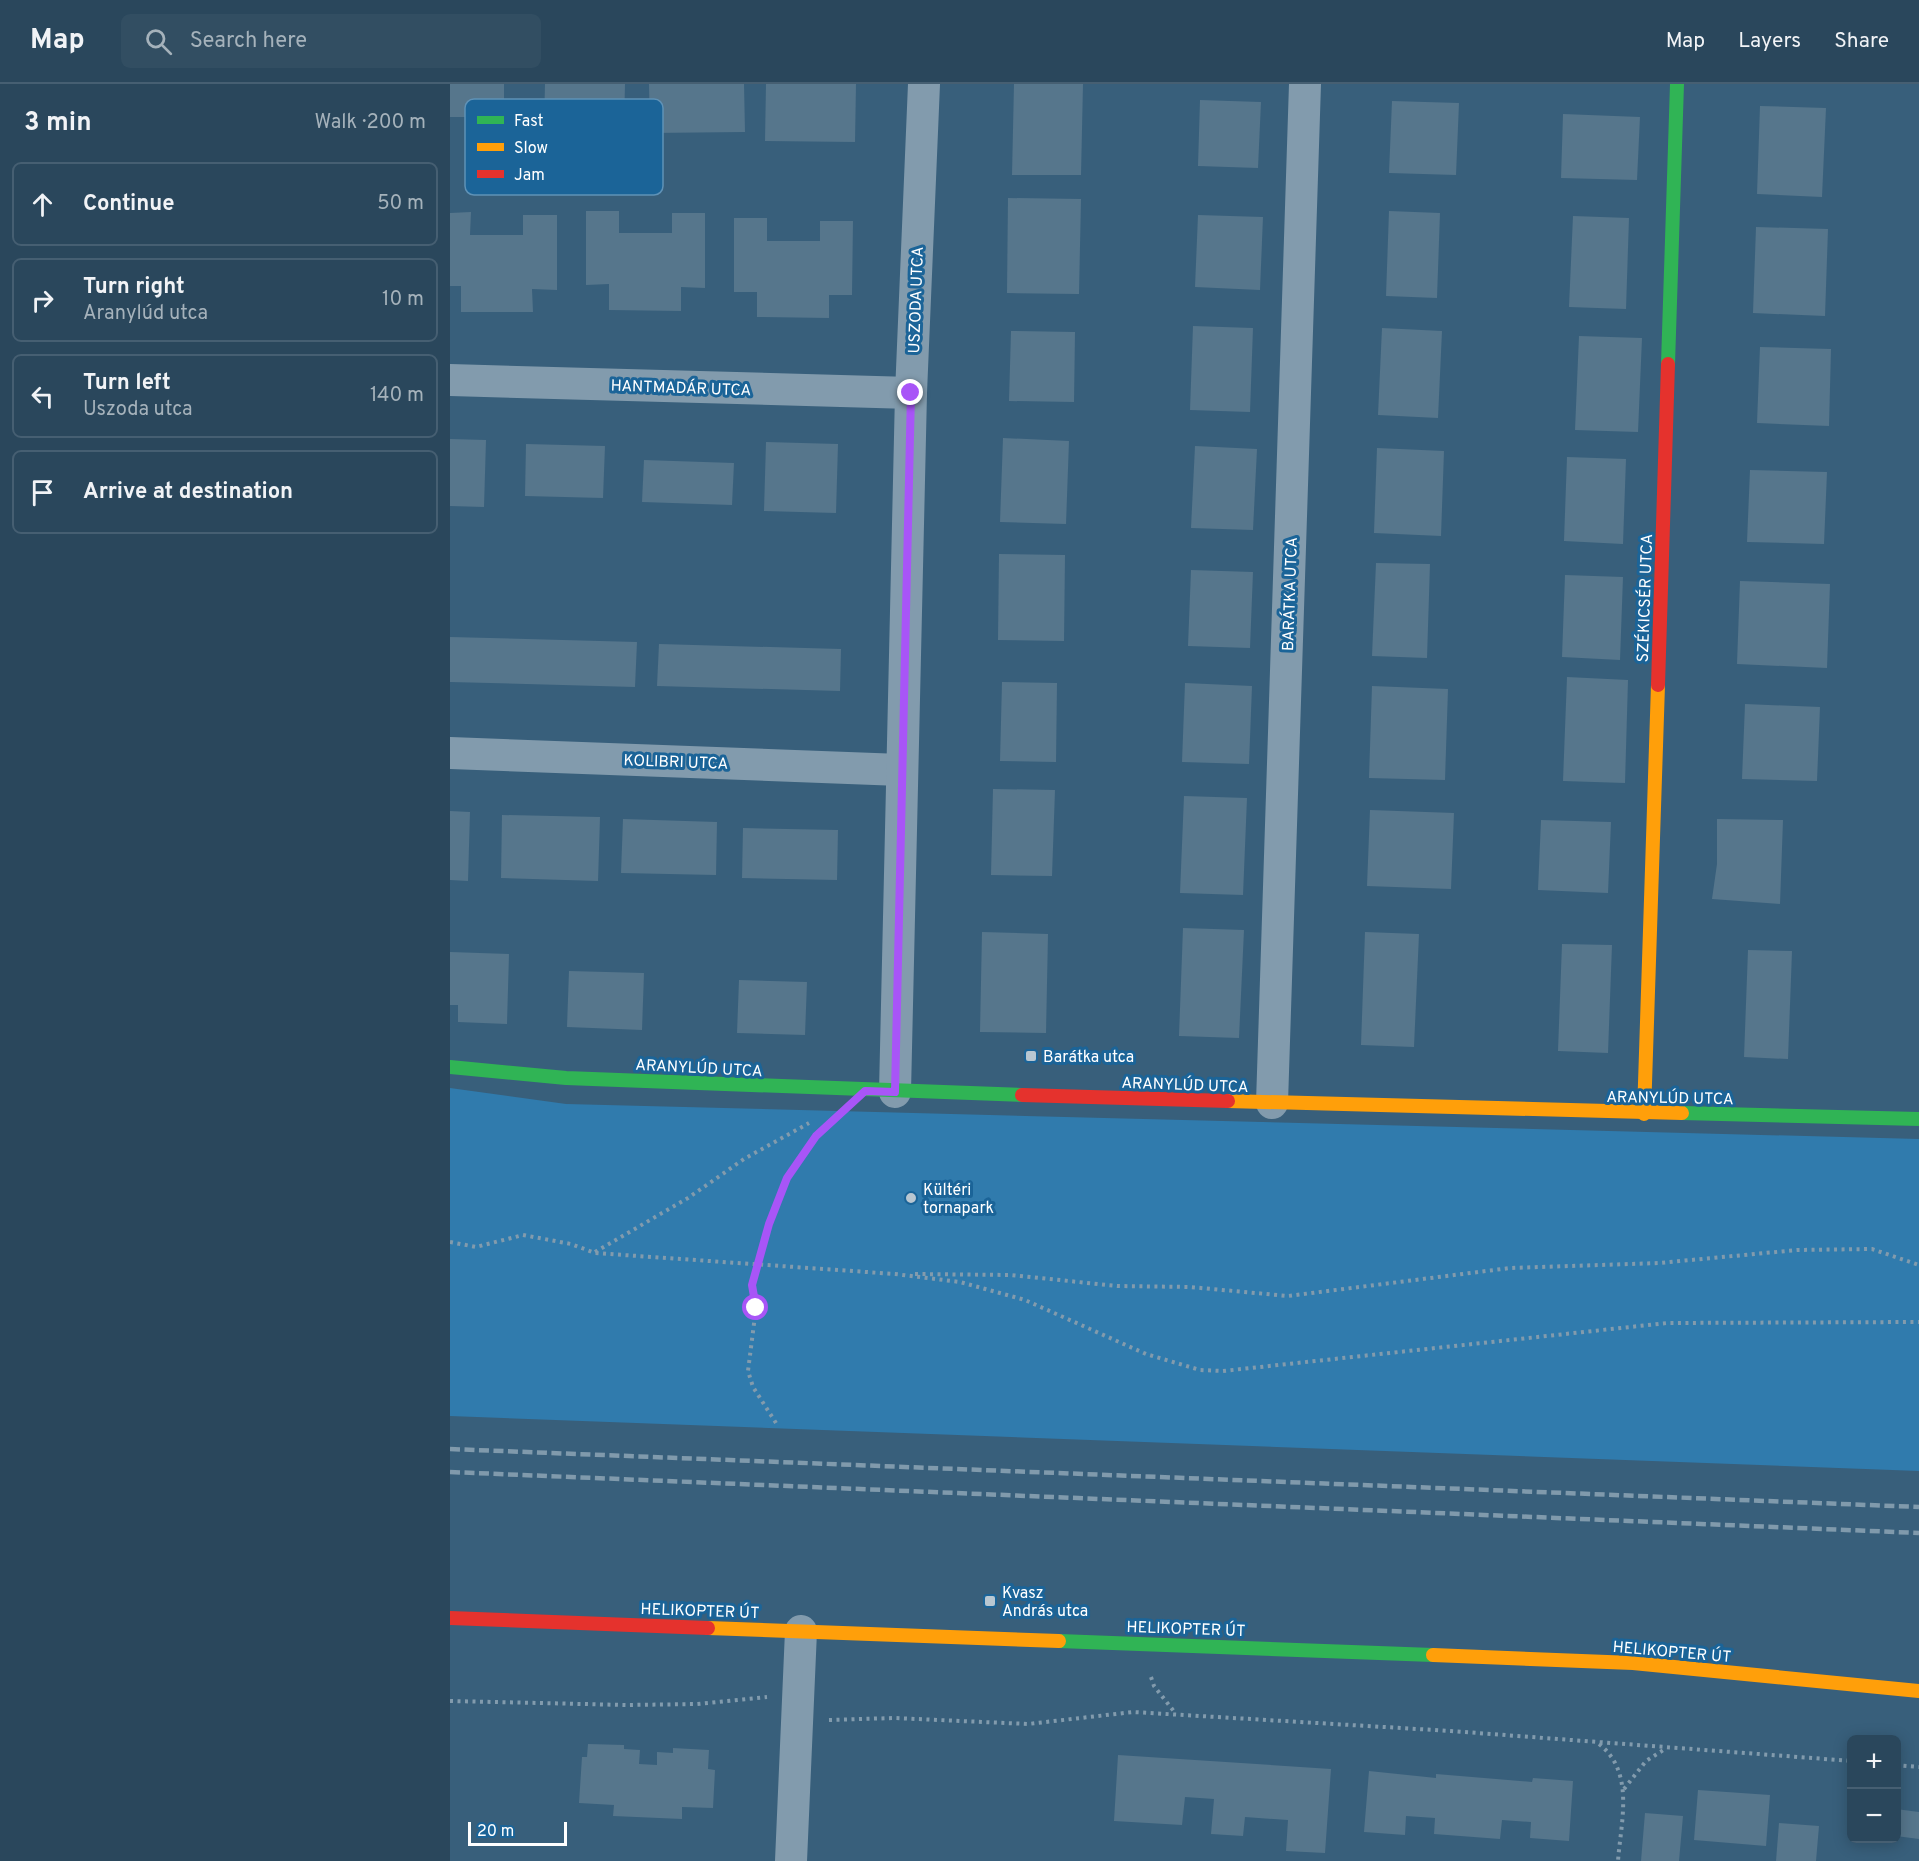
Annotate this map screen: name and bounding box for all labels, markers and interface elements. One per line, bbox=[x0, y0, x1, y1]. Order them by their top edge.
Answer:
search box bbox=[121, 14, 541, 68]
text: Map bbox=[30, 23, 85, 59]
icon: search bbox=[142, 25, 175, 58]
text: Search here bbox=[190, 28, 307, 55]
text: Map bbox=[1666, 28, 1705, 55]
text: Layers bbox=[1738, 28, 1801, 55]
text: Share bbox=[1834, 28, 1889, 55]
legend bbox=[465, 99, 663, 195]
text: 3 min bbox=[24, 107, 92, 140]
text: Walk · 200 m bbox=[315, 110, 426, 136]
text: Fast bbox=[514, 112, 544, 132]
text: Slow bbox=[514, 139, 548, 159]
text: Jam bbox=[514, 166, 545, 186]
icon: ahead bbox=[26, 188, 59, 221]
text: Continue bbox=[83, 191, 174, 218]
text: 50 m bbox=[377, 191, 424, 217]
street label: USZODA UTCA bbox=[905, 246, 929, 354]
text: Turn right bbox=[83, 274, 185, 301]
icon: right bbox=[26, 284, 59, 317]
text: 10 m bbox=[382, 287, 424, 313]
text: Aranylúd utca bbox=[83, 301, 208, 327]
text: Turn left bbox=[83, 370, 171, 397]
street label: HANTMADÁR UTCA bbox=[610, 375, 752, 401]
route end bbox=[897, 379, 923, 405]
icon: left bbox=[26, 380, 59, 413]
text: 140 m bbox=[370, 383, 424, 409]
text: Uszoda utca bbox=[83, 397, 193, 423]
icon: arrive bbox=[26, 476, 59, 509]
text: Arrive at destination bbox=[83, 479, 293, 506]
street label: SZÉKICSÉR UTCA bbox=[1632, 533, 1658, 663]
street label: BARÁTKA UTCA bbox=[1277, 536, 1303, 651]
street label: KOLIBRI UTCA bbox=[623, 751, 729, 775]
place label: Barátka utca bbox=[1043, 1048, 1134, 1068]
marker: Barátka utca bbox=[1024, 1049, 1038, 1063]
street label: ARANYLÚD UTCA bbox=[635, 1054, 763, 1082]
street label: ARANYLÚD UTCA bbox=[1121, 1072, 1249, 1098]
street label: ARANYLÚD UTCA bbox=[1606, 1086, 1734, 1110]
place label: Kültéri tornapark bbox=[923, 1181, 994, 1219]
marker: Kültéri tornapark bbox=[904, 1191, 918, 1205]
route start bbox=[742, 1294, 768, 1320]
place label: Kvasz András utca bbox=[1002, 1584, 1088, 1622]
marker: Kvasz András utca bbox=[983, 1594, 997, 1608]
street label: HELIKOPTER ÚT bbox=[640, 1598, 760, 1624]
street label: HELIKOPTER ÚT bbox=[1126, 1616, 1246, 1642]
street label: HELIKOPTER ÚT bbox=[1612, 1636, 1732, 1668]
map controls bbox=[1847, 1735, 1901, 1843]
button: + bbox=[1847, 1735, 1901, 1789]
button: − bbox=[1847, 1789, 1901, 1843]
scale bar bbox=[468, 1819, 567, 1846]
text: 20 m bbox=[477, 1822, 514, 1842]

